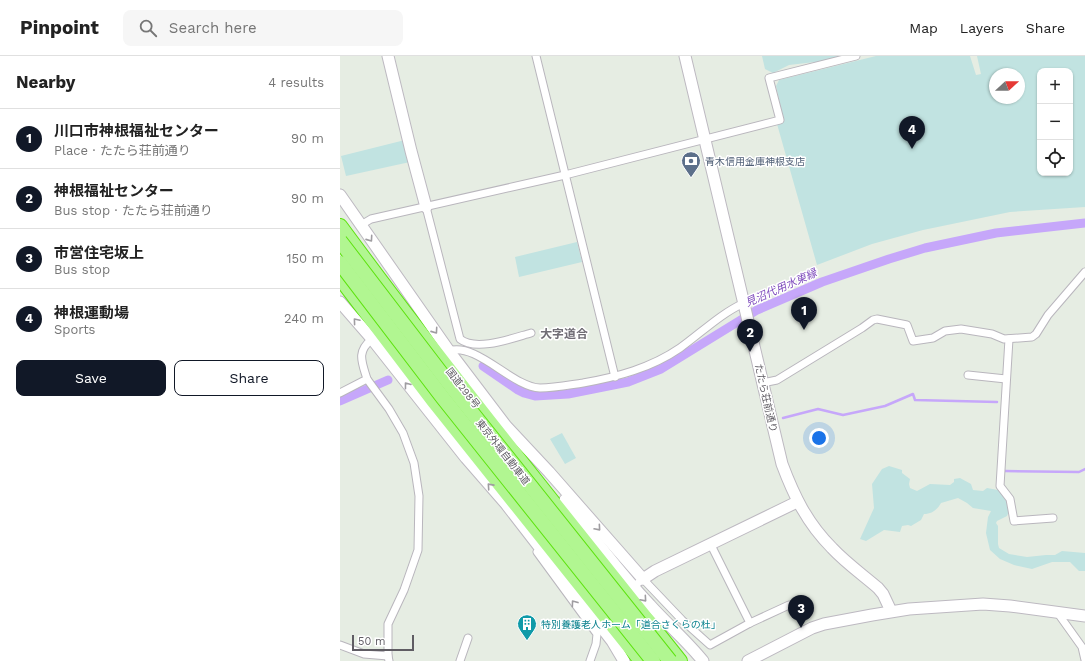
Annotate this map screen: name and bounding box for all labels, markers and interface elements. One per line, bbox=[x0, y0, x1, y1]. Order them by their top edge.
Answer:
search box bbox=[123, 10, 403, 46]
text: Pinpoint bbox=[20, 16, 99, 39]
icon: search bbox=[137, 17, 159, 39]
text: Search here bbox=[169, 19, 257, 37]
text: Map bbox=[909, 20, 938, 36]
text: Layers bbox=[960, 20, 1004, 36]
text: Share bbox=[1026, 20, 1065, 36]
north arrow bbox=[989, 68, 1025, 104]
map controls bbox=[1037, 68, 1073, 176]
button: + bbox=[1037, 68, 1073, 104]
text: Nearby bbox=[16, 72, 75, 92]
text: 4 results bbox=[268, 75, 324, 90]
button: − bbox=[1037, 104, 1073, 140]
pin: 4 bbox=[899, 116, 925, 149]
text: 川口市神根福祉センター bbox=[54, 122, 219, 140]
text: 1 bbox=[26, 131, 32, 146]
text: 90 m bbox=[291, 131, 324, 146]
button: locate bbox=[1037, 140, 1073, 176]
text: Place · たたら荘前通り bbox=[54, 143, 191, 158]
bank icon: 青木信用金庫神根支店 bbox=[680, 150, 702, 178]
place label: 青木信用金庫神根支店 bbox=[705, 156, 805, 167]
text: 神根福祉センター bbox=[54, 182, 174, 200]
text: 2 bbox=[25, 191, 33, 206]
text: 90 m bbox=[291, 191, 324, 206]
text: Bus stop · たたら荘前通り bbox=[54, 203, 213, 218]
one-way arrow bbox=[365, 234, 372, 241]
text: 市営住宅坂上 bbox=[54, 244, 144, 262]
text: 3 bbox=[25, 251, 33, 266]
text: 150 m bbox=[286, 251, 324, 266]
text: Bus stop bbox=[54, 262, 110, 277]
water label: 見沼代用水東縁 bbox=[743, 266, 821, 310]
pin: 1 bbox=[791, 297, 817, 330]
text: 神根運動場 bbox=[54, 304, 129, 322]
text: 4 bbox=[25, 311, 33, 326]
text: 240 m bbox=[284, 311, 324, 326]
one-way arrow bbox=[353, 318, 360, 325]
pin: 2 bbox=[737, 319, 763, 352]
text: Sports bbox=[54, 322, 95, 337]
one-way arrow bbox=[430, 327, 438, 334]
district label: 大字道合 bbox=[540, 327, 588, 341]
button: Save bbox=[16, 360, 166, 396]
button: Share bbox=[174, 360, 324, 396]
street label: たたら荘前通り bbox=[753, 363, 779, 433]
street label: 国道298号 bbox=[444, 366, 482, 410]
one-way arrow bbox=[405, 383, 412, 390]
street label: 東京外環自動車道 bbox=[474, 417, 532, 487]
your location bbox=[809, 428, 829, 448]
one-way arrow bbox=[488, 483, 495, 490]
one-way arrow bbox=[594, 524, 601, 531]
one-way arrow bbox=[639, 594, 646, 601]
pin: 3 bbox=[788, 595, 814, 628]
one-way arrow bbox=[571, 600, 579, 607]
building icon: 特別養護老人ホーム「道合さくらの杜」 bbox=[516, 613, 538, 641]
place label: 特別養護老人ホーム「道合さくらの杜」 bbox=[541, 619, 721, 630]
scale bar bbox=[352, 633, 414, 652]
text: 50 m bbox=[358, 635, 385, 648]

